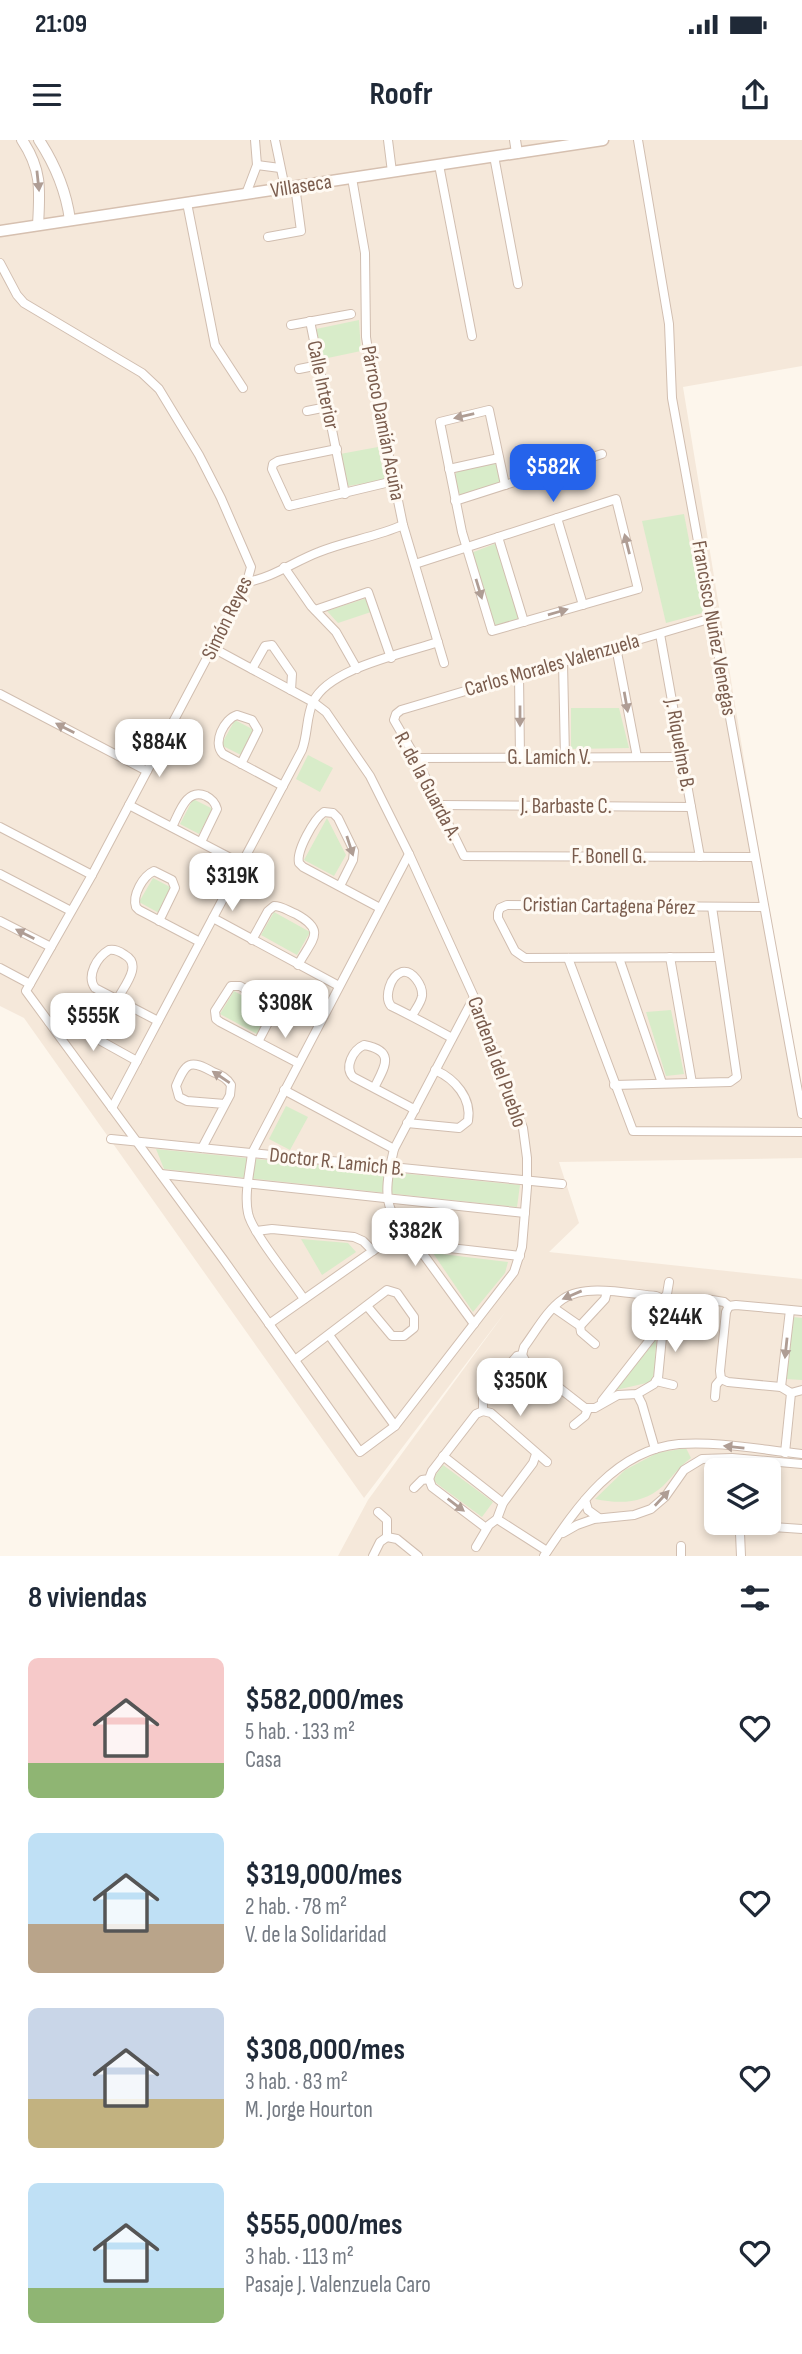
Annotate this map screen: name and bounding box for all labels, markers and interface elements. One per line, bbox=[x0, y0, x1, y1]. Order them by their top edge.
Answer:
text: 21:09 bbox=[35, 9, 87, 40]
text: Roofr bbox=[369, 75, 433, 114]
icon: menu bbox=[28, 76, 66, 114]
icon: share bbox=[736, 76, 774, 114]
street label: Villaseca bbox=[269, 169, 333, 203]
one-way arrow bbox=[33, 170, 44, 192]
street label: Calle Interior bbox=[301, 338, 345, 432]
street label: Párroco Damián Acuña bbox=[356, 344, 410, 502]
one-way arrow bbox=[453, 411, 475, 422]
pin: $582K bbox=[504, 444, 602, 504]
text: $582K bbox=[526, 453, 580, 481]
one-way arrow bbox=[621, 533, 632, 555]
street label: Francisco Nuñez Venegas bbox=[686, 539, 742, 717]
street label: Simón Reyes bbox=[196, 572, 258, 664]
one-way arrow bbox=[474, 579, 485, 600]
one-way arrow bbox=[547, 607, 568, 617]
street label: Carlos Morales Valenzuela bbox=[462, 628, 642, 702]
one-way arrow bbox=[621, 691, 632, 713]
street label: J. Riquelme B. bbox=[659, 696, 700, 793]
one-way arrow bbox=[514, 706, 526, 728]
pin: $884K bbox=[110, 720, 208, 779]
one-way arrow bbox=[55, 722, 75, 734]
street label: R. de la Guarda A. bbox=[389, 727, 467, 845]
text: $884K bbox=[131, 728, 187, 756]
street label: G. Lamich V. bbox=[507, 745, 591, 770]
street label: J. Barbaste C. bbox=[519, 794, 612, 819]
one-way arrow bbox=[346, 836, 356, 857]
street label: F. Bonell G. bbox=[572, 844, 646, 869]
pin: $319K bbox=[183, 854, 281, 913]
text: $319K bbox=[205, 862, 259, 890]
street label: Cristian Cartagena Pérez bbox=[522, 892, 696, 920]
one-way arrow bbox=[15, 929, 35, 940]
pin: $308K bbox=[236, 981, 334, 1040]
text: $308K bbox=[257, 989, 313, 1017]
pin: $555K bbox=[44, 993, 142, 1053]
street label: Cardenal del Pueblo bbox=[462, 993, 532, 1131]
text: $555K bbox=[66, 1002, 120, 1030]
one-way arrow bbox=[212, 1070, 230, 1084]
street label: Doctor R. Lamich B. bbox=[268, 1142, 406, 1182]
pin: $382K bbox=[366, 1208, 464, 1268]
text: $382K bbox=[388, 1217, 442, 1245]
one-way arrow bbox=[561, 1290, 582, 1301]
pin: $244K bbox=[626, 1294, 724, 1354]
text: $244K bbox=[648, 1303, 702, 1331]
one-way arrow bbox=[780, 1338, 791, 1360]
pin: $350K bbox=[471, 1358, 569, 1418]
text: $350K bbox=[493, 1367, 547, 1395]
one-way arrow bbox=[723, 1441, 745, 1452]
map controls bbox=[704, 1458, 781, 1535]
button: layers bbox=[704, 1458, 781, 1535]
one-way arrow bbox=[653, 1490, 670, 1507]
one-way arrow bbox=[446, 1498, 465, 1512]
icon: filters bbox=[736, 1579, 774, 1617]
text: 8 viviendas bbox=[28, 1580, 147, 1616]
text: $582,000/mes bbox=[245, 1682, 404, 1718]
icon: home bbox=[84, 1686, 168, 1770]
icon: heart bbox=[736, 1709, 774, 1747]
text: 5 hab. · 133 m² bbox=[245, 1718, 355, 1746]
text: Casa bbox=[245, 1746, 282, 1774]
text: $319,000/mes bbox=[245, 1857, 402, 1893]
icon: home bbox=[84, 1861, 168, 1945]
icon: heart bbox=[736, 1884, 774, 1922]
text: 2 hab. · 78 m² bbox=[245, 1893, 347, 1921]
text: V. de la Solidaridad bbox=[245, 1921, 387, 1949]
text: $308,000/mes bbox=[245, 2032, 405, 2068]
icon: home bbox=[84, 2036, 168, 2120]
icon: heart bbox=[736, 2059, 774, 2097]
text: 3 hab. · 83 m² bbox=[245, 2068, 348, 2096]
text: M. Jorge Hourton bbox=[245, 2096, 373, 2124]
text: $555,000/mes bbox=[245, 2207, 403, 2243]
icon: home bbox=[84, 2211, 168, 2295]
icon: heart bbox=[736, 2234, 774, 2272]
text: 3 hab. · 113 m² bbox=[245, 2243, 354, 2271]
text: Pasaje J. Valenzuela Caro bbox=[245, 2271, 431, 2299]

